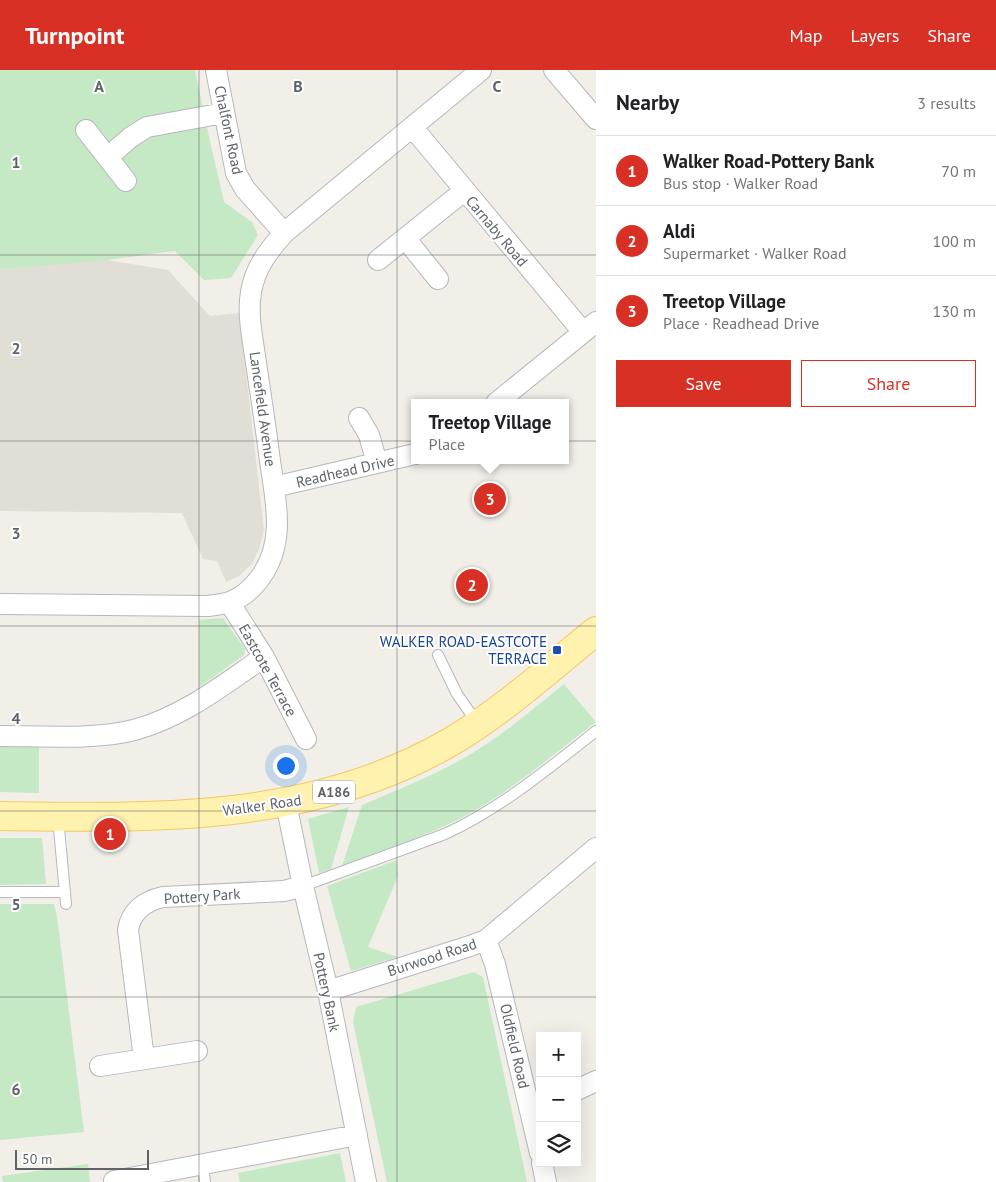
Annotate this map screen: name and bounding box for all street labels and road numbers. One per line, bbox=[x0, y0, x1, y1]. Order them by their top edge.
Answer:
street label: Chalfont Road bbox=[210, 84, 248, 176]
street label: Carnaby Road bbox=[462, 192, 532, 270]
street label: Lancefield Avenue bbox=[246, 350, 280, 468]
street label: Readhead Drive bbox=[294, 450, 396, 492]
street label: Eastcote Terrace bbox=[235, 620, 301, 720]
road number: A186 bbox=[313, 780, 355, 804]
street label: Walker Road bbox=[222, 790, 302, 820]
street label: Pottery Park bbox=[163, 884, 242, 908]
street label: Burwood Road bbox=[385, 934, 479, 980]
street label: Pottery Bank bbox=[309, 951, 345, 1034]
street label: Oldfield Road bbox=[496, 1002, 534, 1090]

